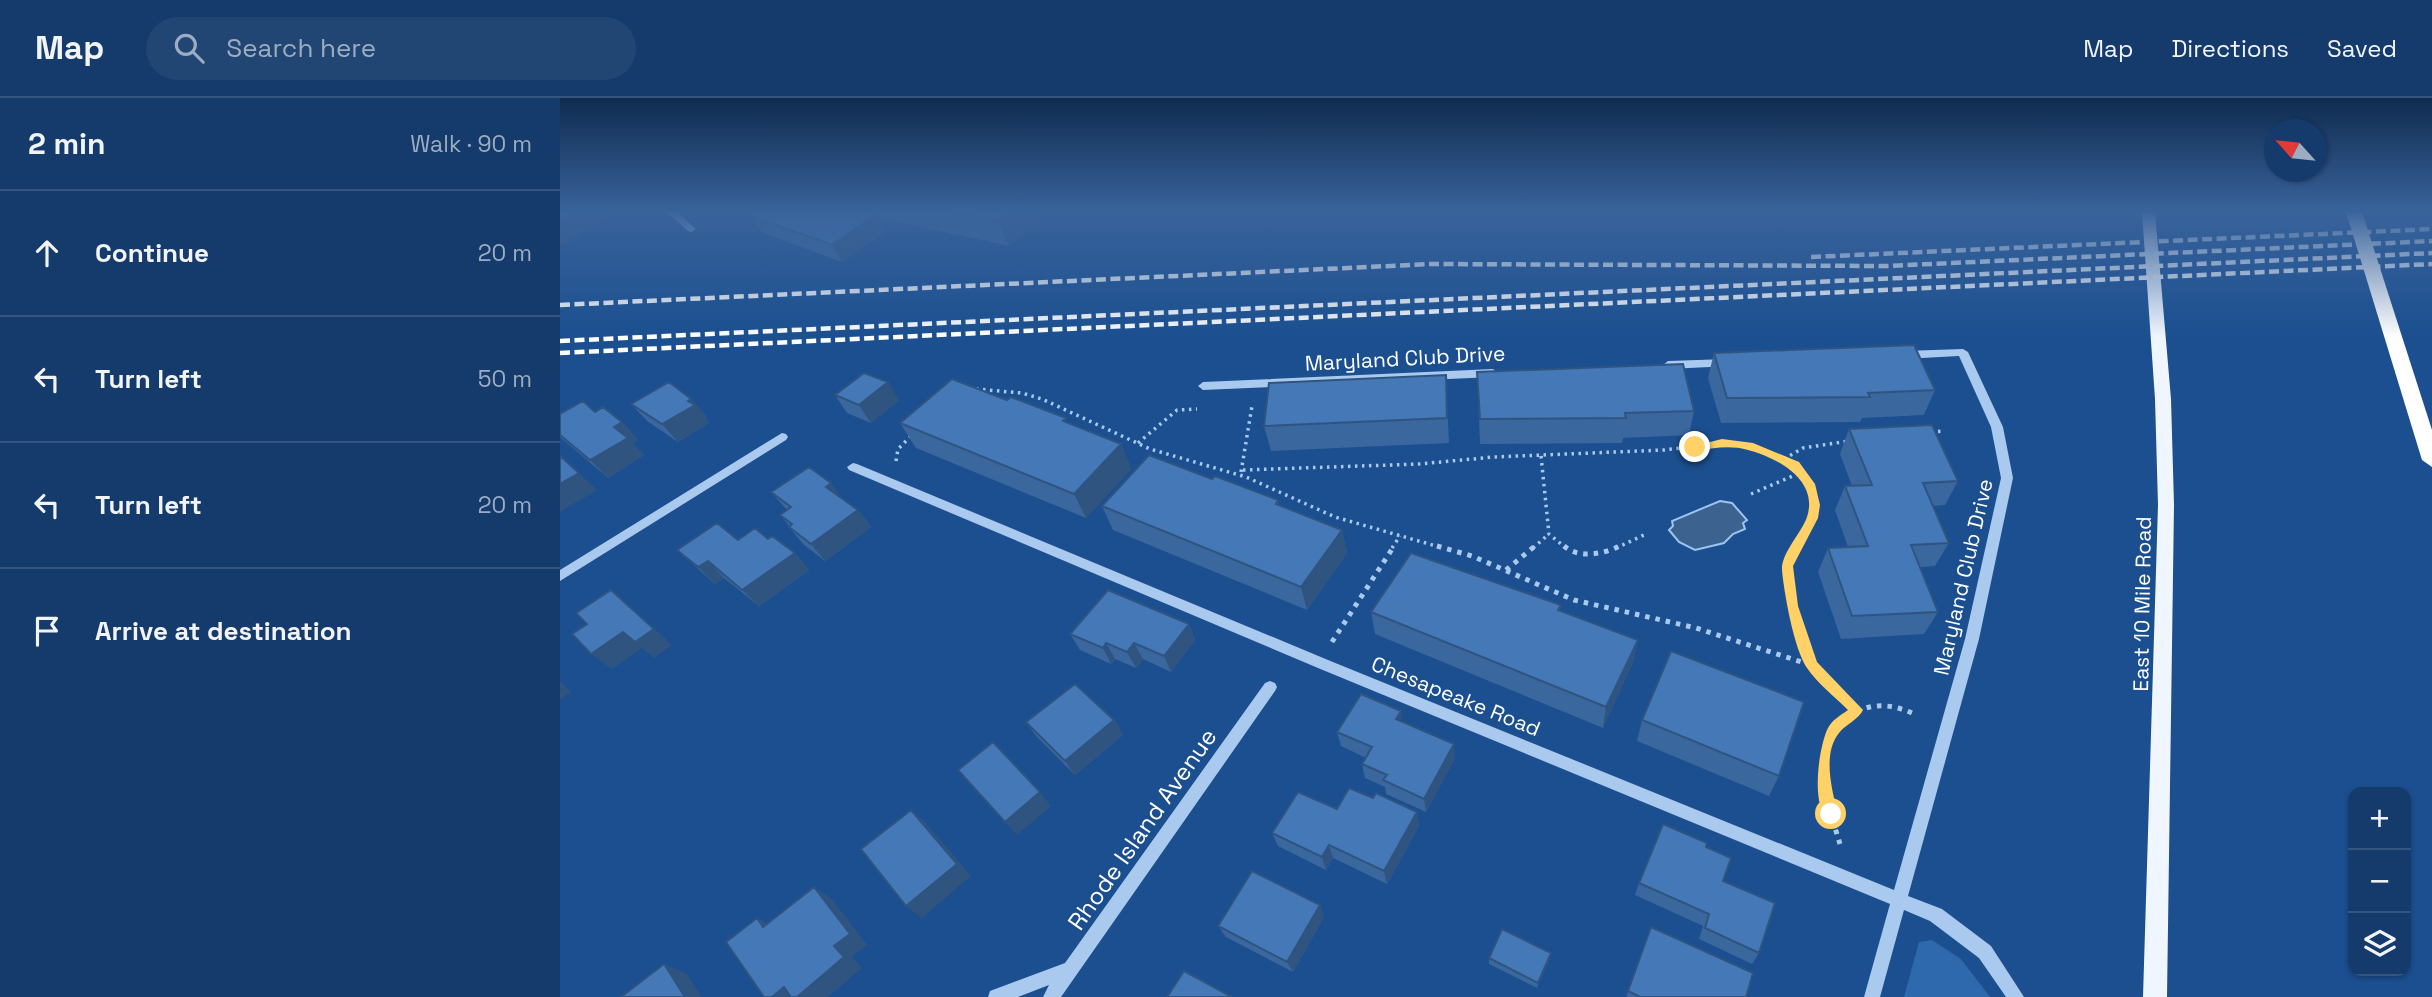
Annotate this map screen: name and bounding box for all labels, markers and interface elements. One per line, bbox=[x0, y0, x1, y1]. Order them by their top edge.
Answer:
search box bbox=[146, 17, 636, 80]
text: Map bbox=[35, 27, 104, 69]
icon: search bbox=[170, 29, 208, 67]
text: Search here bbox=[226, 31, 376, 65]
text: Map bbox=[2083, 33, 2133, 64]
text: Directions bbox=[2171, 33, 2289, 64]
text: Saved bbox=[2327, 33, 2397, 64]
north arrow bbox=[2264, 119, 2327, 182]
text: 2 min bbox=[28, 124, 106, 163]
text: Walk · 90 m bbox=[410, 129, 532, 159]
icon: ahead bbox=[28, 234, 66, 272]
text: Continue bbox=[95, 236, 209, 270]
text: 20 m bbox=[478, 238, 532, 268]
street label: Maryland Club Drive bbox=[1304, 339, 1506, 377]
icon: left bbox=[28, 360, 66, 398]
text: Turn left bbox=[95, 362, 202, 396]
text: 50 m bbox=[478, 364, 532, 394]
route end bbox=[1679, 431, 1710, 462]
street label: Maryland Club Drive bbox=[1927, 476, 1999, 678]
icon: left bbox=[28, 486, 66, 524]
text: Turn left bbox=[95, 488, 202, 522]
text: 20 m bbox=[478, 490, 532, 520]
street label: East 10 Mile Road bbox=[2127, 516, 2157, 692]
icon: arrive bbox=[28, 612, 66, 650]
text: Arrive at destination bbox=[95, 614, 352, 648]
street label: Chesapeake Road bbox=[1367, 650, 1545, 742]
street label: Rhode Island Avenue bbox=[1061, 722, 1223, 936]
map controls bbox=[2348, 787, 2411, 976]
button: + bbox=[2348, 787, 2411, 850]
route start bbox=[1815, 798, 1846, 829]
button: − bbox=[2348, 850, 2411, 913]
button: layers bbox=[2348, 913, 2411, 976]

